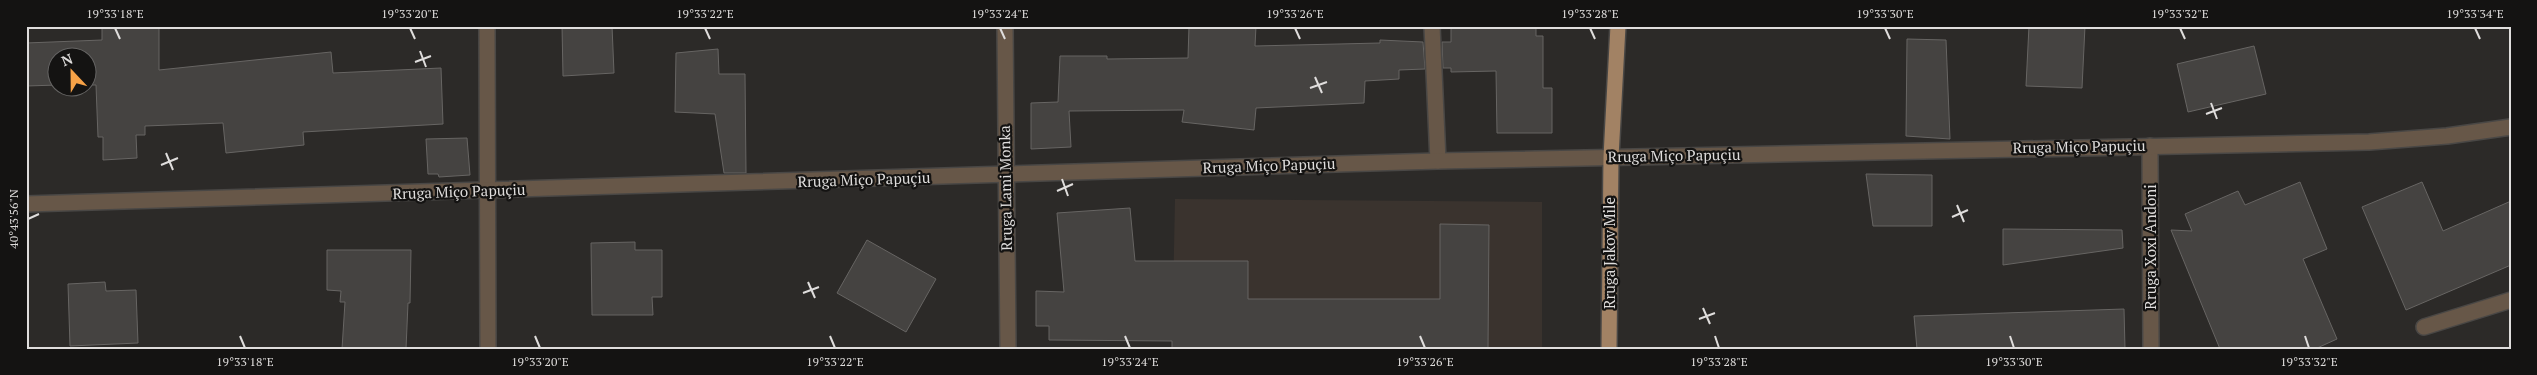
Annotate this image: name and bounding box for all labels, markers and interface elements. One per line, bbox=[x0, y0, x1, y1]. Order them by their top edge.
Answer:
text: 19°33'18"E bbox=[86, 6, 144, 21]
text: 19°33'20"E bbox=[381, 6, 439, 21]
text: 19°33'22"E bbox=[676, 6, 734, 21]
text: 19°33'24"E bbox=[971, 6, 1029, 21]
text: 19°33'26"E bbox=[1266, 6, 1324, 21]
text: 19°33'28"E bbox=[1561, 6, 1619, 21]
text: 19°33'30"E bbox=[1856, 6, 1914, 21]
text: 19°33'32"E bbox=[2151, 6, 2209, 21]
text: 19°33'34"E bbox=[2446, 6, 2504, 21]
north arrow bbox=[48, 48, 98, 98]
text: N bbox=[58, 49, 76, 70]
street label: Rruga Lami Monka bbox=[994, 125, 1016, 251]
street label: Rruga Miço Papuçiu bbox=[2012, 135, 2146, 157]
street label: Rruga Miço Papuçiu bbox=[1607, 144, 1741, 166]
street label: Rruga Miço Papuçiu bbox=[1202, 153, 1336, 177]
street label: Rruga Miço Papuçiu bbox=[797, 167, 931, 191]
street label: Rruga Miço Papuçiu bbox=[392, 179, 526, 203]
street label: Rruga Xoxi Andoni bbox=[2140, 184, 2160, 310]
text: 40°43'56"N bbox=[6, 189, 21, 249]
street label: Rruga Jakov Mile bbox=[1599, 197, 1619, 309]
text: 19°33'18"E bbox=[216, 354, 274, 369]
text: 19°33'20"E bbox=[511, 354, 569, 369]
text: 19°33'22"E bbox=[806, 354, 864, 369]
text: 19°33'24"E bbox=[1101, 354, 1159, 369]
text: 19°33'26"E bbox=[1396, 354, 1454, 369]
text: 19°33'28"E bbox=[1690, 354, 1748, 369]
text: 19°33'30"E bbox=[1985, 354, 2043, 369]
text: 19°33'32"E bbox=[2280, 354, 2338, 369]

